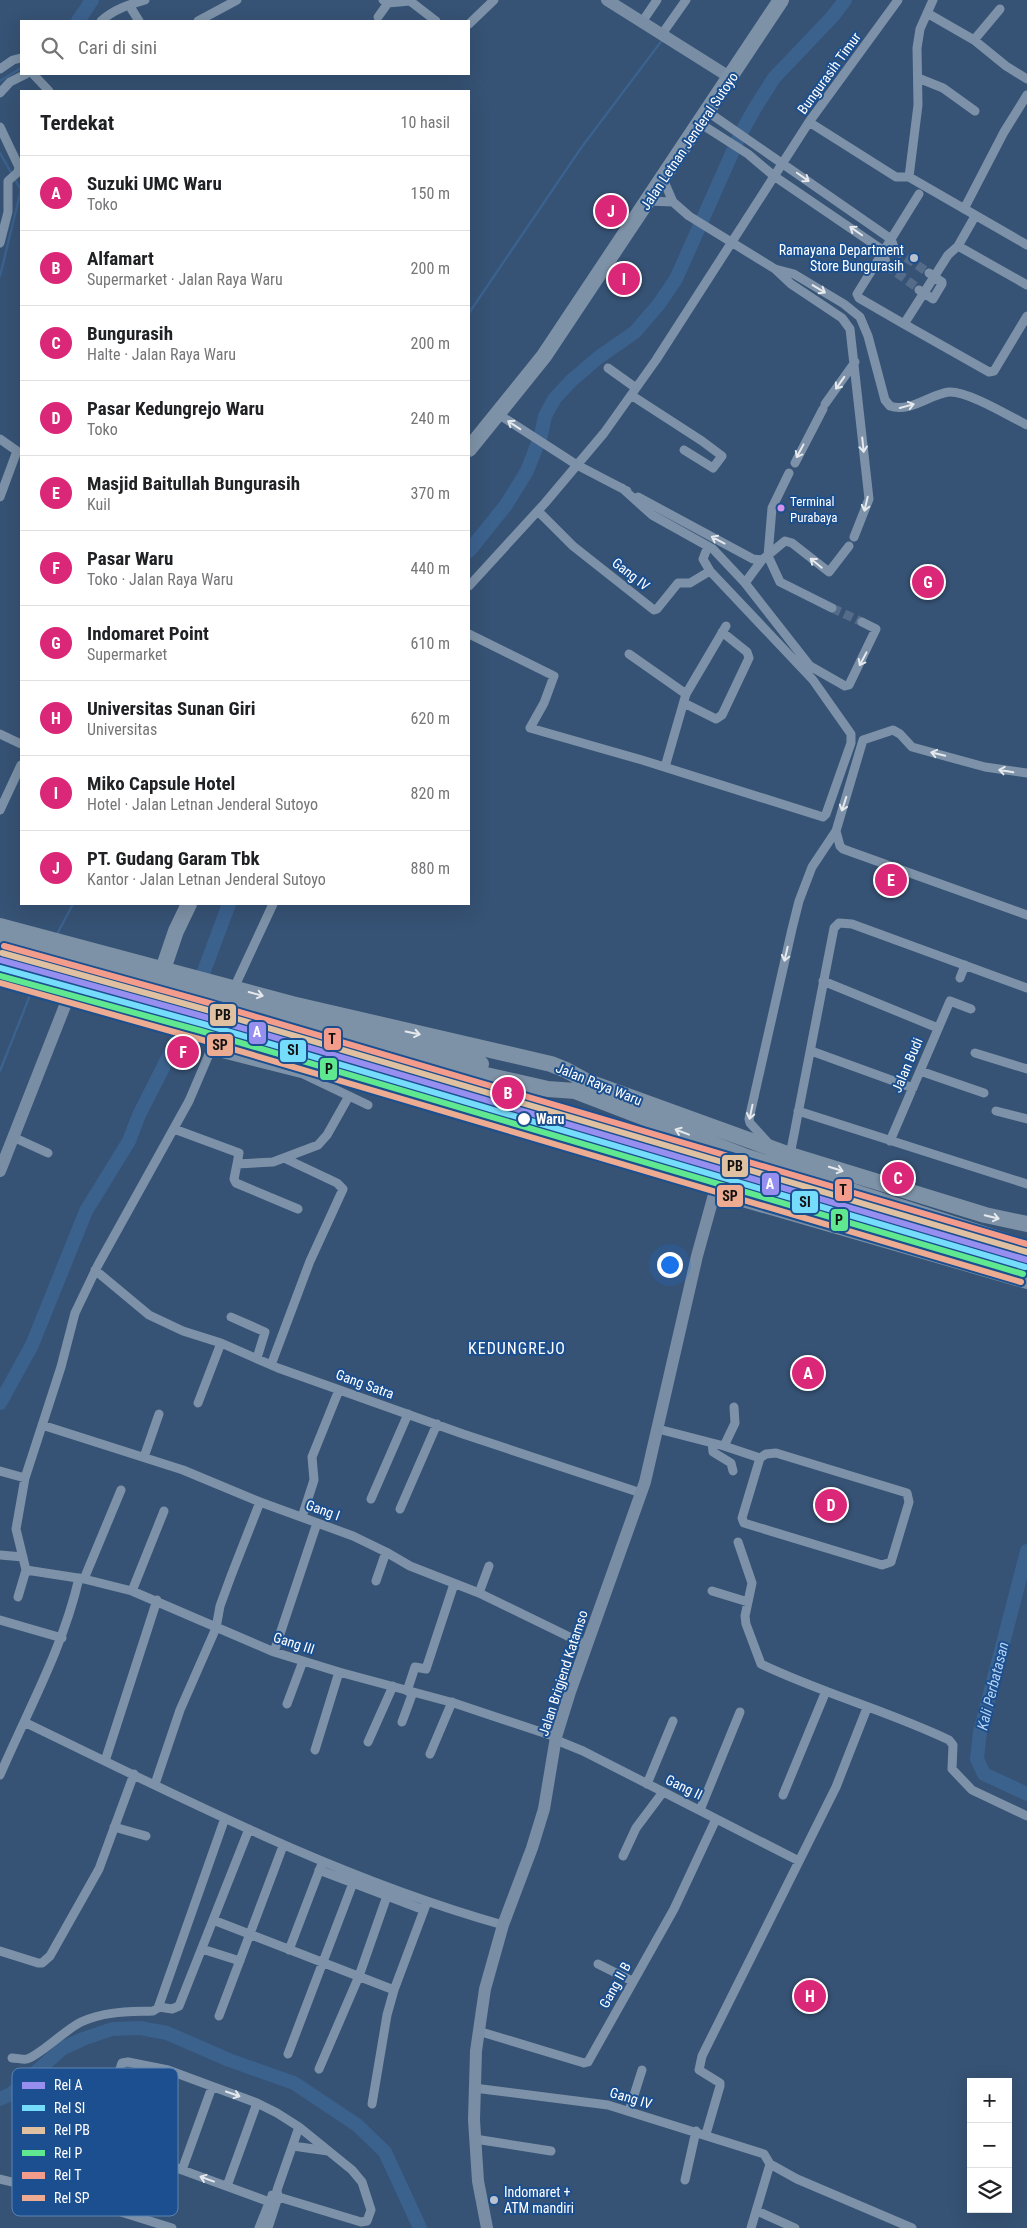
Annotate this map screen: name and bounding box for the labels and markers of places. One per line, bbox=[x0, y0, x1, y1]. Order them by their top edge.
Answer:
pin: J bbox=[595, 192, 627, 230]
place label: Ramayana Department Store Bungurasih bbox=[779, 242, 904, 274]
marker: Ramayana Department Store Bungurasih bbox=[908, 252, 920, 264]
pin: I bbox=[608, 260, 640, 298]
place label: Terminal Purabaya bbox=[790, 494, 838, 525]
marker: Terminal Purabaya bbox=[776, 503, 786, 513]
pin: G bbox=[912, 563, 944, 601]
pin: E bbox=[875, 861, 907, 899]
pin: F bbox=[167, 1033, 199, 1071]
pin: B bbox=[492, 1074, 524, 1112]
marker: Waru bbox=[516, 1111, 532, 1127]
place label: Waru bbox=[536, 1111, 564, 1127]
pin: C bbox=[882, 1159, 914, 1197]
pin: A bbox=[792, 1354, 824, 1392]
pin: D bbox=[815, 1486, 847, 1524]
pin: H bbox=[794, 1977, 826, 2015]
place label: Indomaret + ATM mandiri bbox=[504, 2184, 574, 2216]
marker: Indomaret + ATM mandiri bbox=[488, 2194, 500, 2206]

